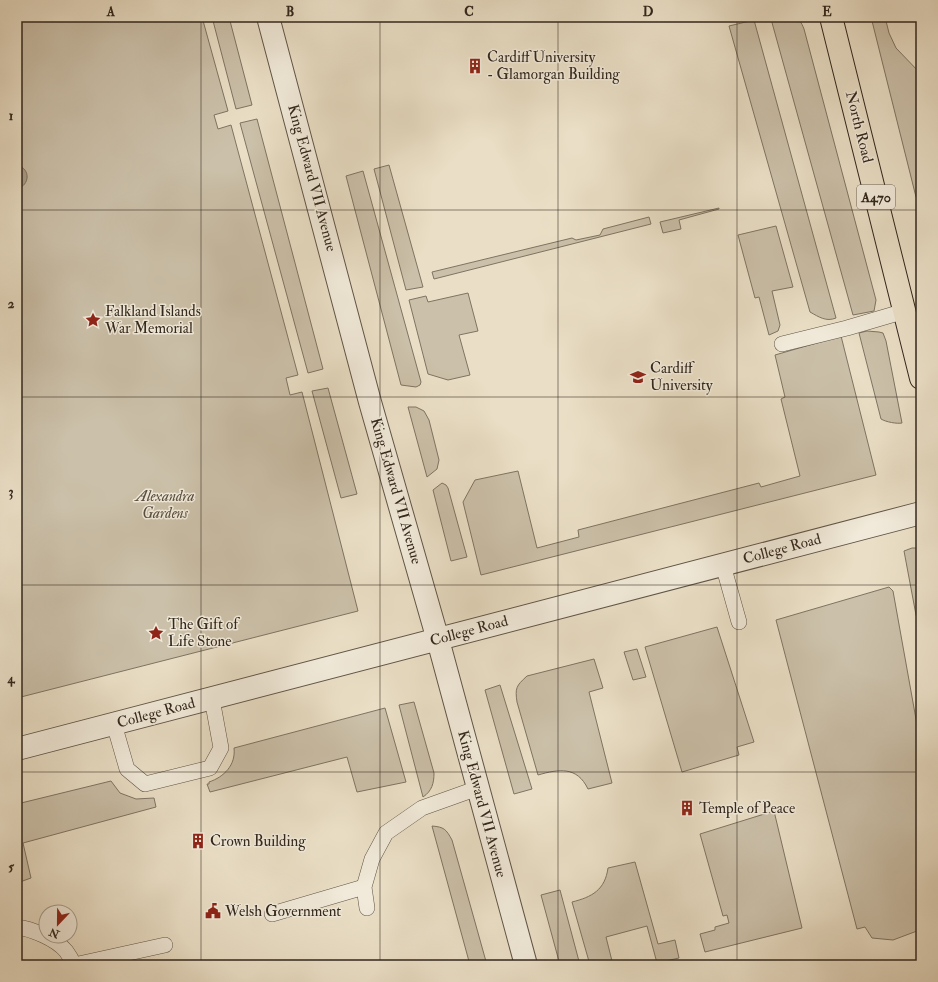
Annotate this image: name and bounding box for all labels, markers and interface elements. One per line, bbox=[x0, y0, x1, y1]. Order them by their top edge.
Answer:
text: A bbox=[106, 4, 116, 20]
text: B bbox=[286, 4, 294, 20]
text: C bbox=[464, 4, 474, 20]
text: D bbox=[643, 4, 654, 20]
text: E bbox=[822, 4, 832, 20]
place label: Cardiff University - Glamorgan Building bbox=[487, 48, 620, 84]
building icon: Cardiff University - Glamorgan Building bbox=[466, 57, 484, 75]
street label: North Road bbox=[841, 89, 877, 165]
street label: King Edward VII Avenue bbox=[283, 102, 341, 254]
text: 1 bbox=[9, 108, 14, 124]
road number: A470 bbox=[857, 185, 895, 209]
text: 2 bbox=[8, 296, 15, 312]
place label: Falkland Islands War Memorial bbox=[104, 302, 201, 338]
place icon: Falkland Islands War Memorial bbox=[84, 311, 102, 329]
place label: Cardiff University bbox=[650, 359, 713, 395]
school or university icon: Cardiff University bbox=[629, 368, 647, 386]
street label: King Edward VII Avenue bbox=[366, 416, 426, 566]
text: 3 bbox=[9, 484, 14, 500]
park label: Alexandra Gardens bbox=[134, 487, 195, 523]
street label: College Road bbox=[741, 529, 824, 569]
street label: College Road bbox=[428, 611, 511, 651]
place label: The Gift of Life Stone bbox=[168, 615, 240, 651]
place icon: The Gift of Life Stone bbox=[147, 624, 165, 642]
text: 4 bbox=[6, 671, 15, 687]
street label: College Road bbox=[115, 693, 198, 733]
street label: King Edward VII Avenue bbox=[453, 728, 511, 880]
building icon: Temple of Peace bbox=[678, 799, 696, 817]
place label: Temple of Peace bbox=[699, 799, 795, 819]
building icon: Crown Building bbox=[189, 832, 207, 850]
place label: Crown Building bbox=[210, 832, 306, 851]
text: 5 bbox=[8, 859, 14, 875]
public building icon: Welsh Government bbox=[204, 902, 222, 920]
place label: Welsh Government bbox=[224, 902, 341, 921]
north arrow bbox=[38, 904, 78, 944]
text: N bbox=[46, 925, 62, 941]

